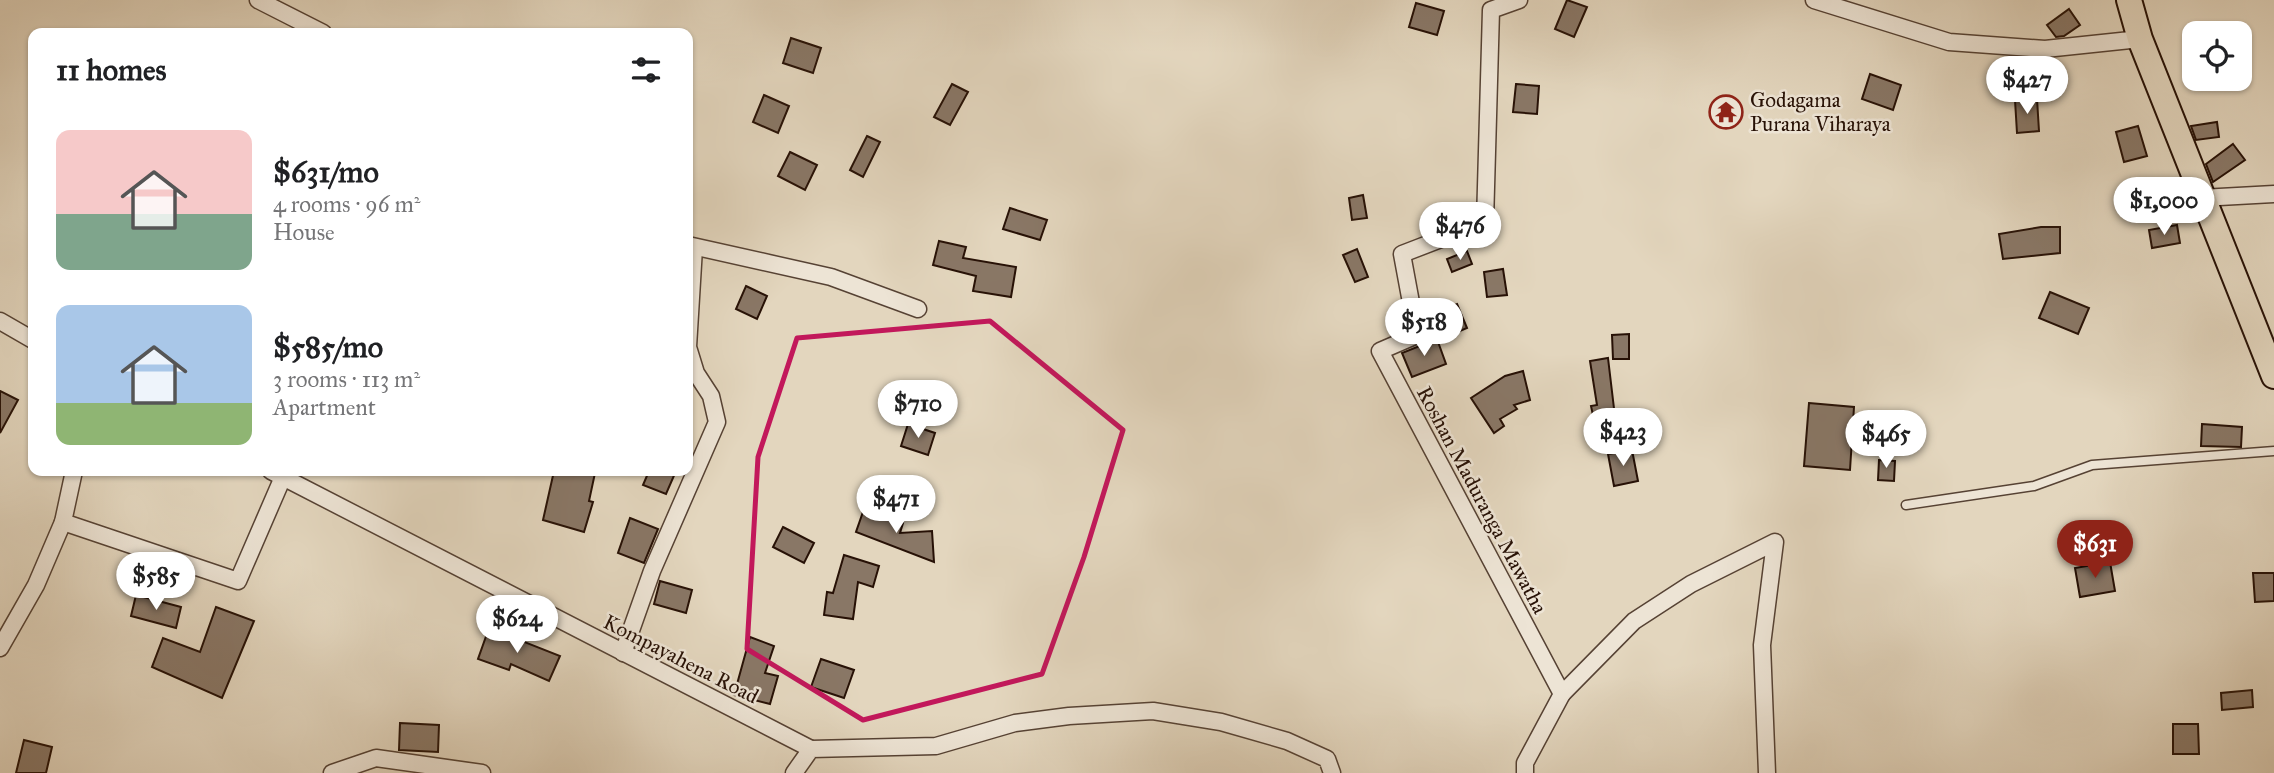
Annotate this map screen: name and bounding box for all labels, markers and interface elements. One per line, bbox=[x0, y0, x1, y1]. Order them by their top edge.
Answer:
map controls bbox=[2182, 21, 2252, 91]
button: locate bbox=[2182, 21, 2252, 91]
icon: filters bbox=[627, 51, 665, 89]
text: 11 homes bbox=[56, 52, 167, 88]
pin: $427 bbox=[1986, 57, 2068, 116]
text: $427 bbox=[2002, 65, 2052, 93]
place label: Godagama Purana Viharaya bbox=[1750, 87, 1891, 137]
temple icon: Godagama Purana Viharaya bbox=[1707, 93, 1745, 131]
text: $631/mo bbox=[273, 154, 379, 190]
icon: home bbox=[112, 158, 196, 242]
pin: $1,000 bbox=[2107, 177, 2221, 237]
text: $1,000 bbox=[2130, 186, 2199, 214]
text: 4 rooms · 96 m² bbox=[273, 190, 420, 218]
pin: $476 bbox=[1419, 202, 1501, 262]
text: $476 bbox=[1435, 211, 1485, 239]
text: House bbox=[273, 218, 335, 246]
pin: $518 bbox=[1383, 298, 1465, 358]
text: $518 bbox=[1401, 307, 1447, 335]
text: $585/mo bbox=[273, 329, 383, 365]
icon: home bbox=[112, 333, 196, 417]
text: 3 rooms · 113 m² bbox=[273, 365, 420, 393]
pin: $710 bbox=[877, 380, 959, 440]
street label: Roshan Maduranga Mawatha bbox=[1411, 382, 1553, 618]
text: $710 bbox=[894, 389, 942, 417]
text: Apartment bbox=[273, 393, 376, 421]
pin: $423 bbox=[1582, 408, 1664, 468]
pin: $465 bbox=[1845, 410, 1927, 470]
text: $423 bbox=[1599, 417, 1647, 445]
text: $465 bbox=[1861, 419, 1911, 447]
pin: $471 bbox=[855, 476, 937, 535]
text: $471 bbox=[873, 484, 919, 512]
pin: $631 bbox=[2054, 520, 2136, 580]
text: $631 bbox=[2073, 529, 2117, 557]
pin: $585 bbox=[115, 552, 197, 612]
text: $585 bbox=[132, 561, 180, 589]
pin: $624 bbox=[476, 596, 558, 655]
text: $624 bbox=[492, 604, 542, 632]
street label: Kompayahena Road bbox=[599, 609, 763, 709]

